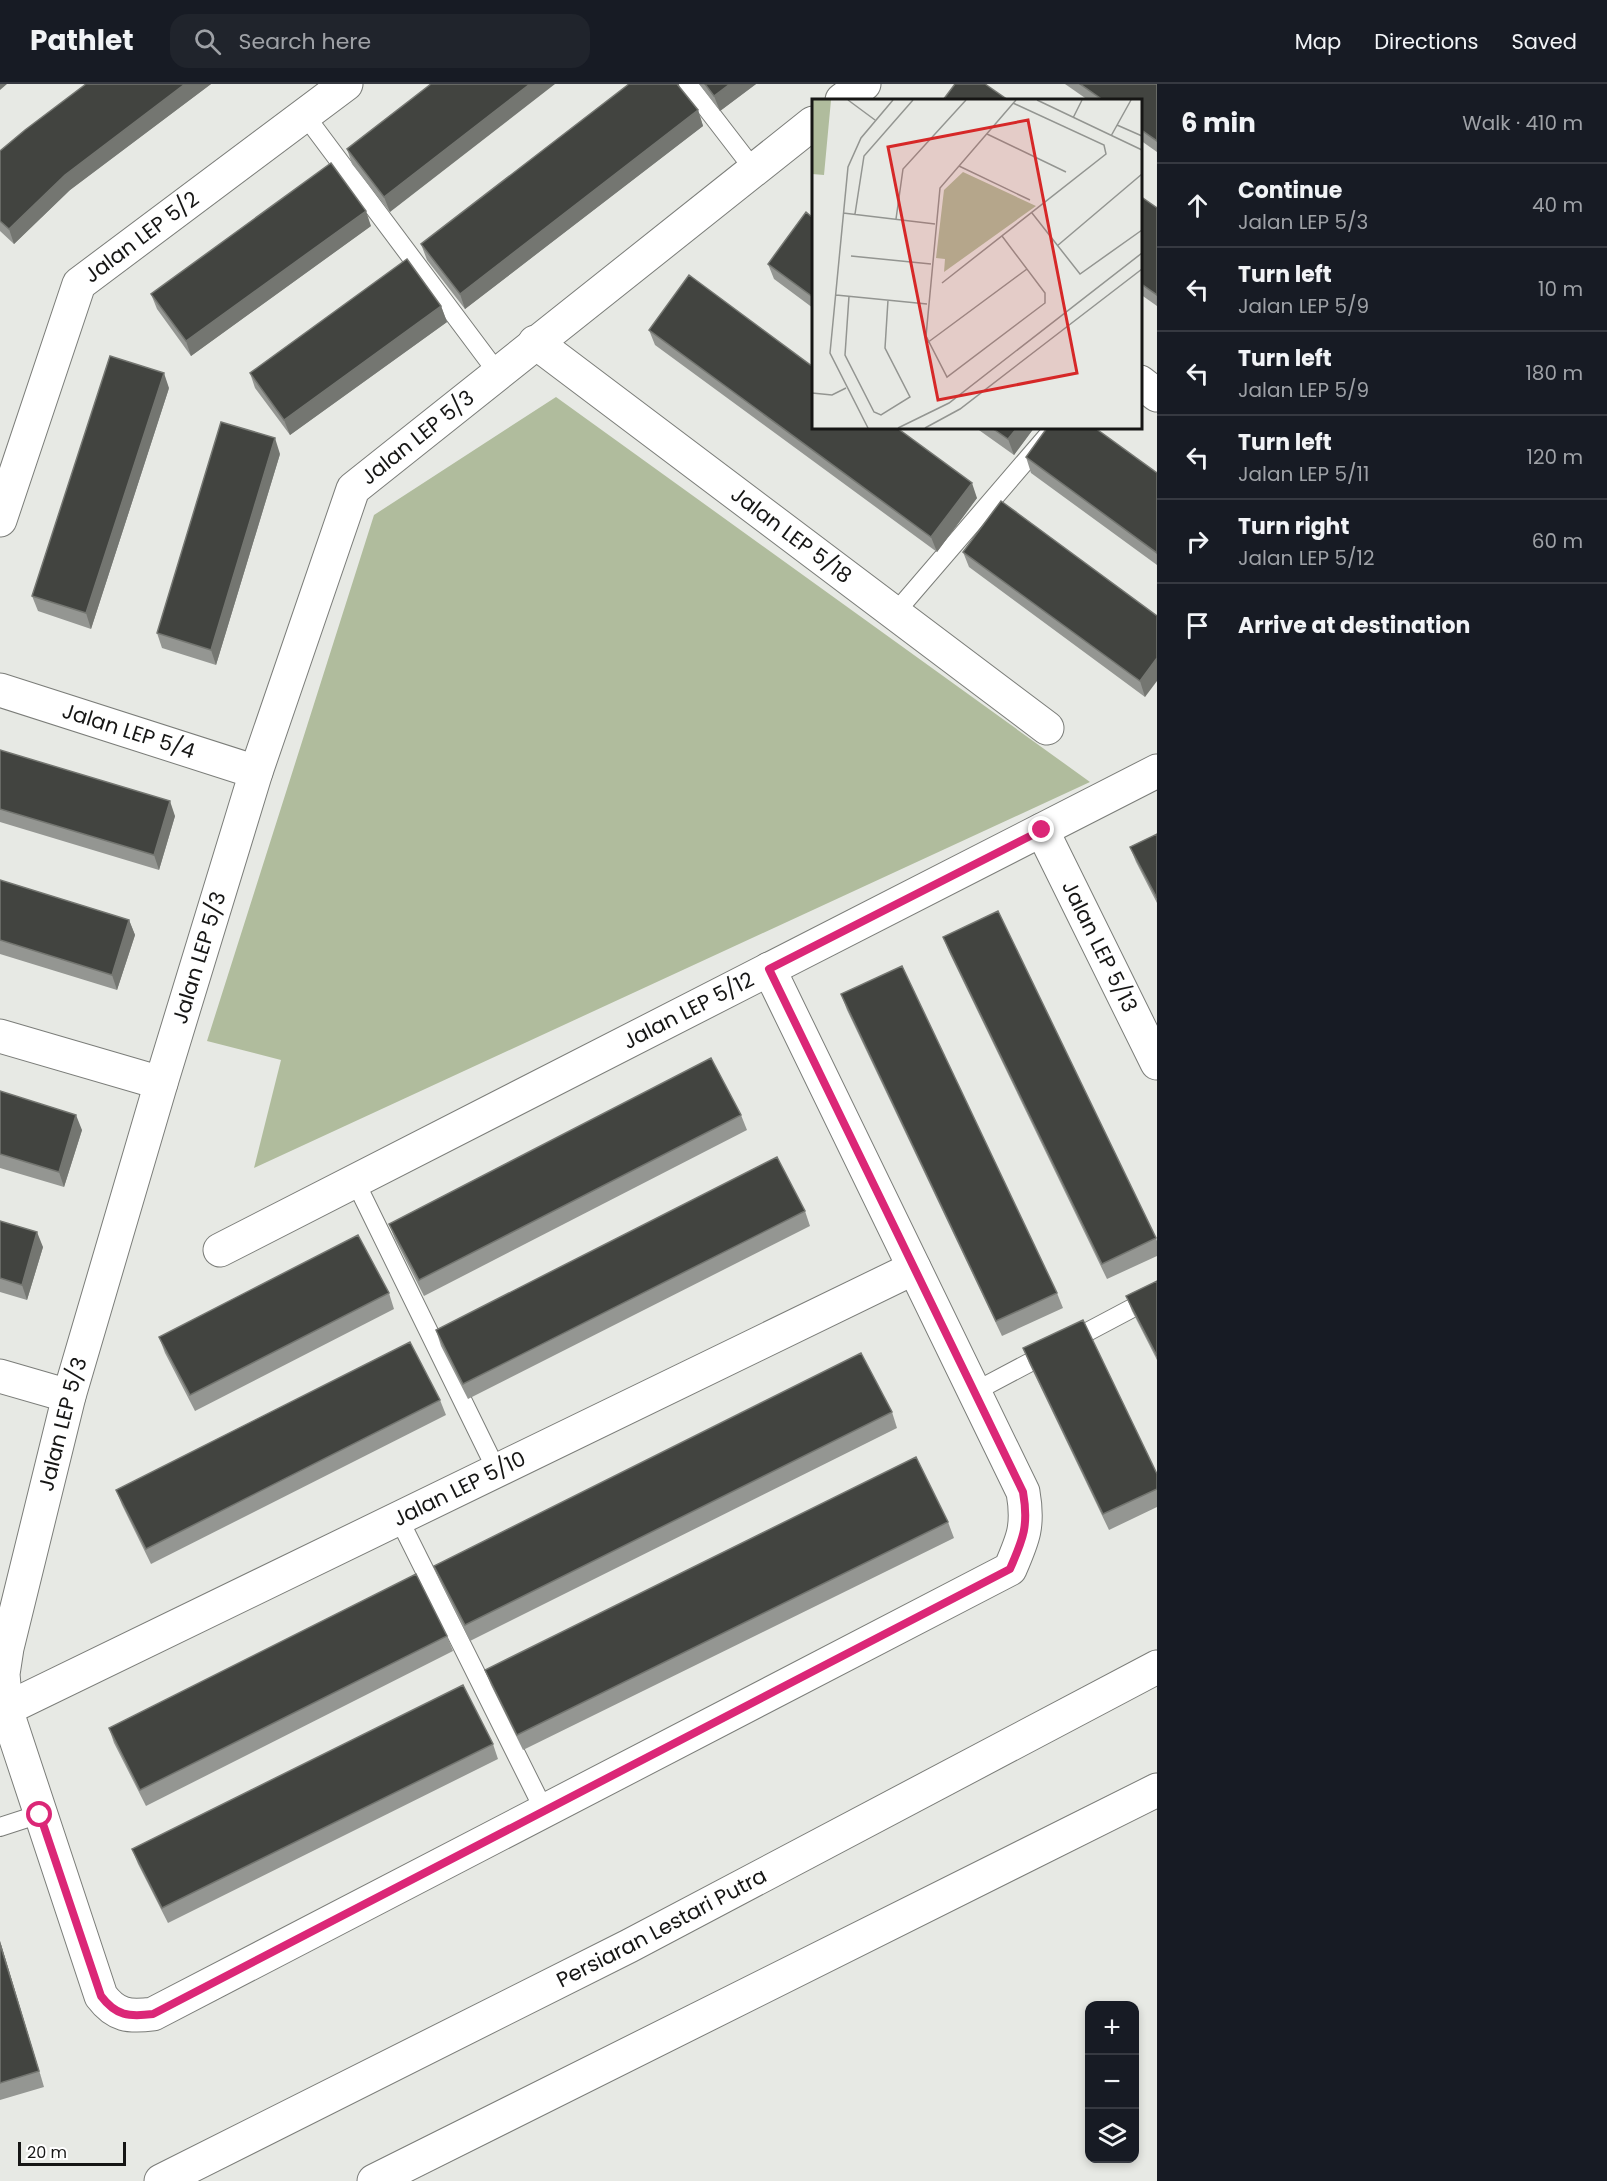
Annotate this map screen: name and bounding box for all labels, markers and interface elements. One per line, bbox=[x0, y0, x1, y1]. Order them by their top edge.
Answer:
search box bbox=[170, 14, 590, 68]
text: Pathlet bbox=[30, 21, 134, 60]
icon: search bbox=[191, 25, 224, 58]
text: Search here bbox=[239, 26, 371, 57]
text: Map bbox=[1295, 27, 1341, 56]
text: Directions bbox=[1374, 27, 1478, 56]
text: Saved bbox=[1511, 27, 1577, 56]
inset map bbox=[812, 99, 1142, 429]
text: 6 min bbox=[1181, 105, 1256, 141]
text: Walk · 410 m bbox=[1462, 109, 1583, 137]
text: Continue bbox=[1238, 175, 1342, 206]
street label: Jalan LEP 5/2 bbox=[78, 184, 205, 289]
icon: ahead bbox=[1181, 189, 1214, 222]
text: 40 m bbox=[1532, 191, 1583, 219]
text: Jalan LEP 5/3 bbox=[1238, 208, 1368, 236]
text: Turn left bbox=[1238, 259, 1332, 290]
icon: left bbox=[1181, 273, 1214, 306]
text: 10 m bbox=[1538, 275, 1583, 303]
text: Jalan LEP 5/9 bbox=[1238, 292, 1369, 320]
text: Turn left bbox=[1238, 343, 1332, 374]
icon: left bbox=[1181, 357, 1214, 390]
text: 180 m bbox=[1525, 359, 1583, 387]
text: Jalan LEP 5/9 bbox=[1238, 376, 1369, 404]
street label: Jalan LEP 5/3 bbox=[355, 383, 480, 491]
text: Turn left bbox=[1238, 427, 1332, 458]
icon: left bbox=[1181, 441, 1214, 474]
text: 120 m bbox=[1527, 443, 1583, 471]
text: Jalan LEP 5/11 bbox=[1238, 460, 1369, 488]
street label: Jalan LEP 5/18 bbox=[725, 480, 858, 590]
text: Turn right bbox=[1238, 511, 1349, 542]
icon: right bbox=[1181, 525, 1214, 558]
text: 60 m bbox=[1532, 527, 1583, 555]
text: Jalan LEP 5/12 bbox=[1238, 544, 1375, 572]
icon: arrive bbox=[1181, 609, 1214, 642]
text: Arrive at destination bbox=[1238, 610, 1470, 641]
street label: Jalan LEP 5/4 bbox=[59, 696, 199, 766]
route end bbox=[1028, 816, 1054, 842]
street label: Jalan LEP 5/13 bbox=[1055, 875, 1145, 1017]
street label: Jalan LEP 5/3 bbox=[165, 888, 233, 1027]
street label: Jalan LEP 5/12 bbox=[618, 965, 759, 1056]
street label: Jalan LEP 5/3 bbox=[31, 1354, 94, 1494]
street label: Jalan LEP 5/10 bbox=[388, 1444, 530, 1533]
route start bbox=[26, 1801, 52, 1827]
street label: Persiaran Lestari Putra bbox=[551, 1861, 772, 1994]
map controls bbox=[1085, 2001, 1139, 2163]
button: + bbox=[1085, 2001, 1139, 2055]
button: − bbox=[1085, 2055, 1139, 2109]
button: layers bbox=[1085, 2109, 1139, 2163]
scale bar bbox=[18, 2139, 126, 2166]
text: 20 m bbox=[27, 2141, 67, 2164]

